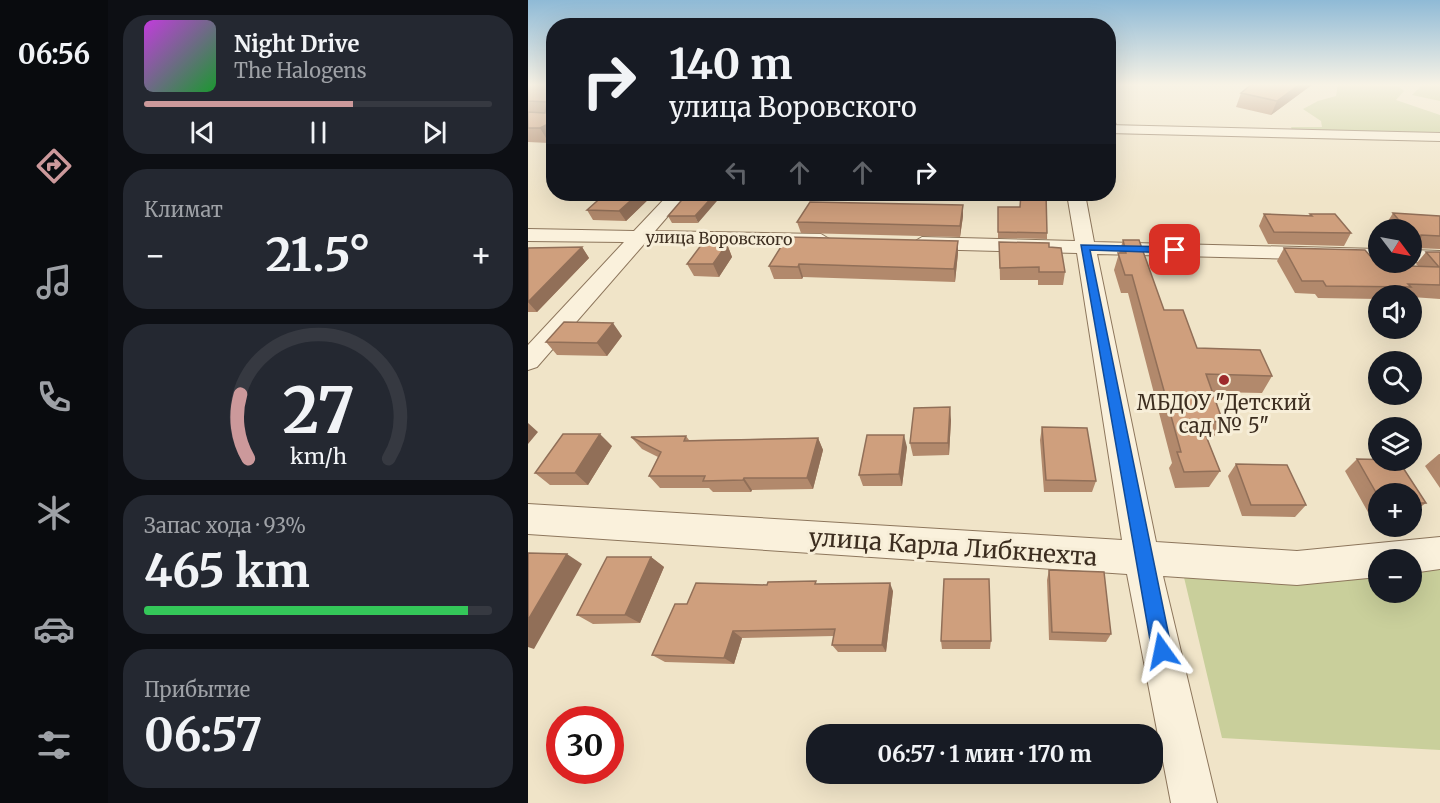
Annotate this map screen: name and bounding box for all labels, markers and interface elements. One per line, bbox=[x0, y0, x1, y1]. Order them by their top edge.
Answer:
text: Night Drive bbox=[234, 30, 359, 58]
text: 06:56 bbox=[18, 37, 90, 71]
text: 140 m bbox=[669, 38, 792, 90]
icon: right bbox=[570, 42, 648, 120]
text: The Halogens bbox=[234, 58, 366, 83]
text: улица Воровского bbox=[669, 90, 917, 124]
icon: previous bbox=[186, 116, 219, 149]
icon: pause bbox=[302, 116, 335, 149]
icon: next bbox=[418, 116, 451, 149]
icon: directions bbox=[33, 145, 75, 187]
icon: left bbox=[720, 156, 753, 189]
icon: ahead bbox=[783, 156, 816, 189]
icon: ahead bbox=[846, 156, 879, 189]
icon: right bbox=[909, 156, 942, 189]
text: Климат bbox=[144, 197, 223, 222]
north arrow bbox=[1368, 219, 1422, 273]
map controls bbox=[1368, 219, 1422, 603]
pin bbox=[1149, 224, 1200, 275]
text: 21.5° bbox=[266, 227, 370, 283]
street label: улица Воровского bbox=[645, 227, 793, 249]
icon: arrive bbox=[1158, 233, 1191, 266]
text: − bbox=[144, 235, 166, 276]
text: + bbox=[470, 235, 492, 276]
icon: music bbox=[33, 261, 75, 303]
button: sound bbox=[1368, 285, 1422, 339]
button: search bbox=[1368, 351, 1422, 405]
text: 27 bbox=[282, 372, 354, 450]
marker: МБДОУ "Детский сад № 5" bbox=[1217, 373, 1231, 387]
icon: phone bbox=[33, 376, 75, 418]
place label: МБДОУ "Детский сад № 5" bbox=[1137, 390, 1311, 438]
button: layers bbox=[1368, 417, 1422, 471]
text: km/h bbox=[290, 443, 346, 470]
button: + bbox=[1368, 483, 1422, 537]
icon: climate bbox=[33, 492, 75, 534]
text: Запас хода · 93% bbox=[144, 513, 306, 538]
street label: улица Карла Либкнехта bbox=[808, 521, 1098, 573]
text: 465 km bbox=[144, 543, 310, 599]
button: − bbox=[1368, 549, 1422, 603]
icon: car bbox=[33, 608, 75, 650]
position arrow bbox=[1130, 619, 1194, 683]
text: Прибытие bbox=[144, 677, 250, 702]
speed limit sign: 30 bbox=[546, 706, 624, 784]
text: 06:57 bbox=[144, 707, 262, 763]
icon: filters bbox=[33, 724, 75, 766]
text: 06:57 · 1 мин · 170 m bbox=[877, 740, 1092, 768]

